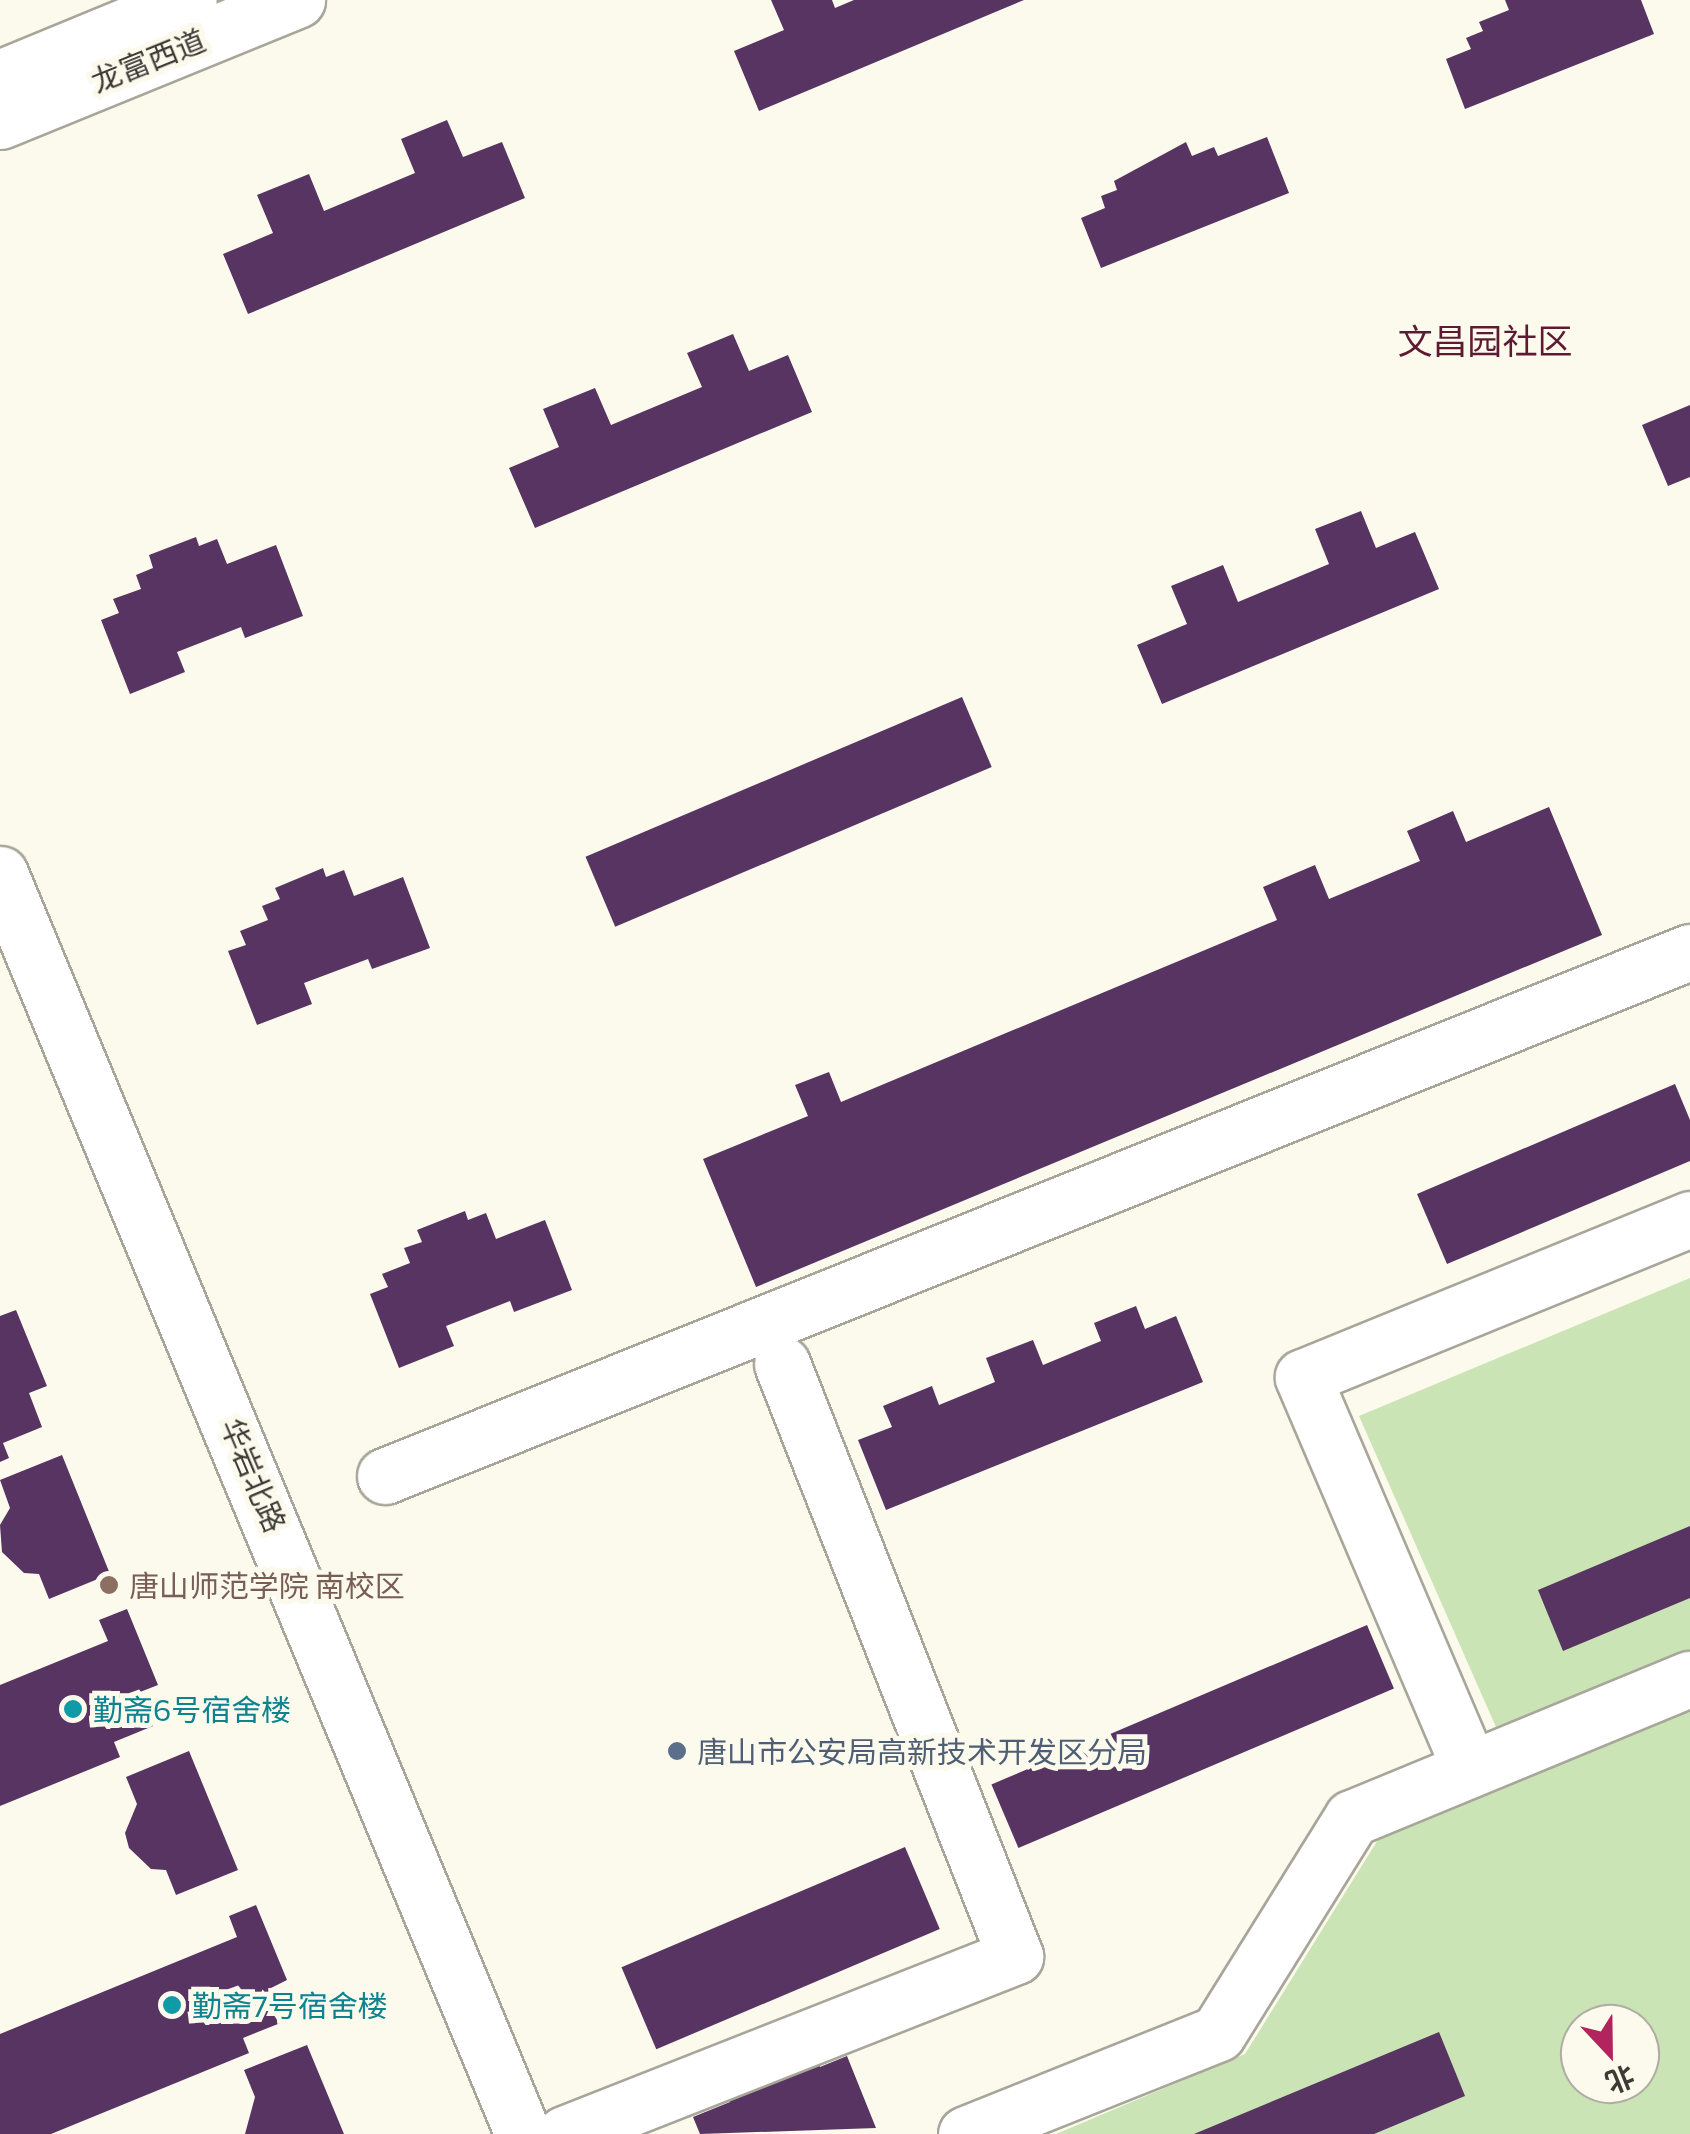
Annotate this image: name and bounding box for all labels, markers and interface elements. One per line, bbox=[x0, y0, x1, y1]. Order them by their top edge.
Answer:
street label: 龙富西道 bbox=[86, 21, 210, 99]
district label: 文昌园社区 bbox=[1398, 319, 1572, 361]
street label: 华岩北路 bbox=[214, 1413, 294, 1537]
place label: 唐山师范学院 南校区 bbox=[129, 1567, 405, 1603]
marker: 唐山师范学院 南校区 bbox=[98, 1574, 120, 1596]
place label: 勤斋6号宿舍楼 bbox=[93, 1691, 291, 1727]
marker: 勤斋6号宿舍楼 bbox=[62, 1698, 84, 1720]
place label: 唐山市公安局高新技术开发区分局 bbox=[697, 1733, 1147, 1769]
marker: 唐山市公安局高新技术开发区分局 bbox=[666, 1740, 688, 1762]
place label: 勤斋7号宿舍楼 bbox=[192, 1987, 388, 2023]
marker: 勤斋7号宿舍楼 bbox=[161, 1994, 183, 2016]
north arrow bbox=[1560, 2004, 1660, 2104]
text: 北 bbox=[1601, 2059, 1640, 2101]

